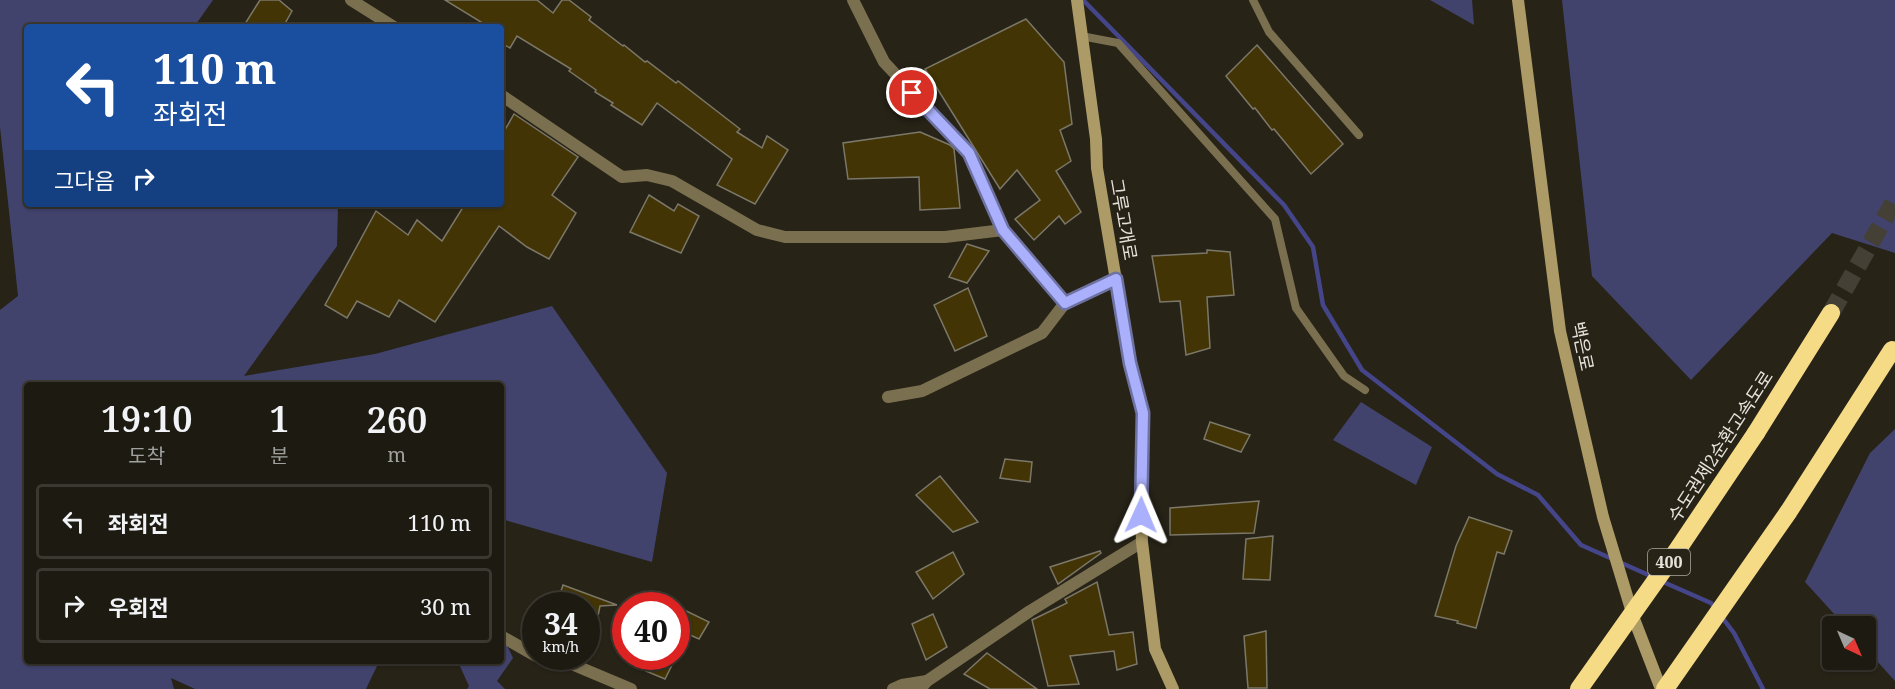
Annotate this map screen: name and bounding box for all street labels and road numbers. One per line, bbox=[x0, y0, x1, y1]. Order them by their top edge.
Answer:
street label: 그루고개로 bbox=[1105, 176, 1143, 262]
street label: 백은로 bbox=[1566, 319, 1600, 373]
street label: 수도권제2순환고속도로 bbox=[1662, 366, 1778, 526]
road number: 400 bbox=[1648, 549, 1690, 575]

